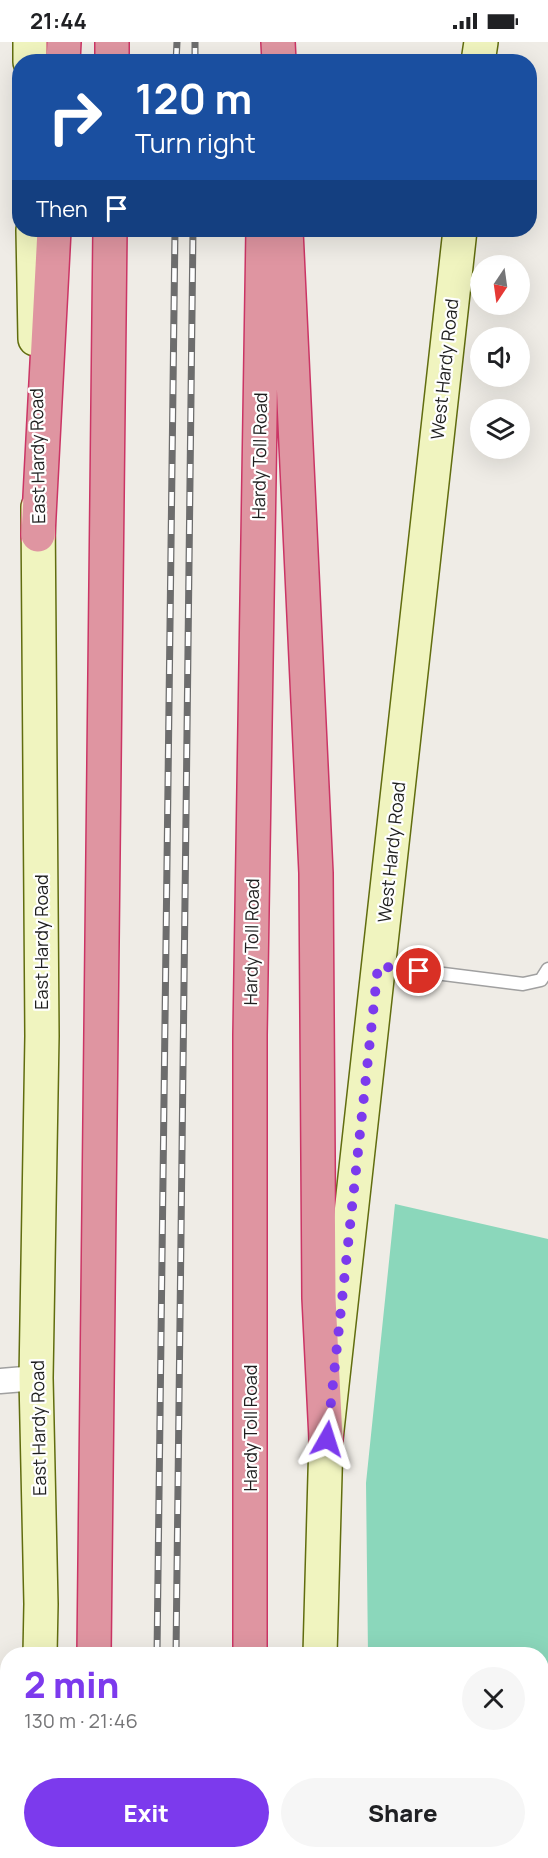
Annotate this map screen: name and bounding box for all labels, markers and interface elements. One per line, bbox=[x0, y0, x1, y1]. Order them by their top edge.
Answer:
text: 21:44 bbox=[30, 6, 87, 36]
text: 120 m bbox=[135, 69, 252, 127]
icon: right bbox=[36, 78, 114, 156]
text: Turn right bbox=[135, 124, 256, 161]
icon: arrive bbox=[100, 192, 133, 225]
text: Then bbox=[36, 194, 88, 224]
north arrow bbox=[470, 255, 530, 315]
map controls bbox=[470, 255, 530, 459]
street label: West Hardy Road bbox=[425, 297, 463, 441]
button: sound bbox=[470, 327, 530, 387]
street label: East Hardy Road bbox=[24, 388, 50, 524]
street label: Hardy Toll Road bbox=[246, 392, 272, 520]
button: layers bbox=[470, 399, 530, 459]
street label: West Hardy Road bbox=[372, 780, 410, 924]
street label: East Hardy Road bbox=[29, 874, 53, 1010]
street label: Hardy Toll Road bbox=[238, 878, 264, 1006]
pin bbox=[393, 945, 444, 996]
icon: arrive bbox=[402, 954, 435, 987]
street label: East Hardy Road bbox=[25, 1360, 51, 1496]
street label: Hardy Toll Road bbox=[238, 1365, 262, 1492]
position arrow bbox=[295, 1407, 359, 1471]
text: 2 min bbox=[24, 1660, 119, 1709]
button: close bbox=[462, 1667, 525, 1730]
text: 130 m · 21:46 bbox=[24, 1707, 138, 1734]
button: Exit bbox=[24, 1778, 269, 1847]
button: Share bbox=[281, 1778, 525, 1847]

